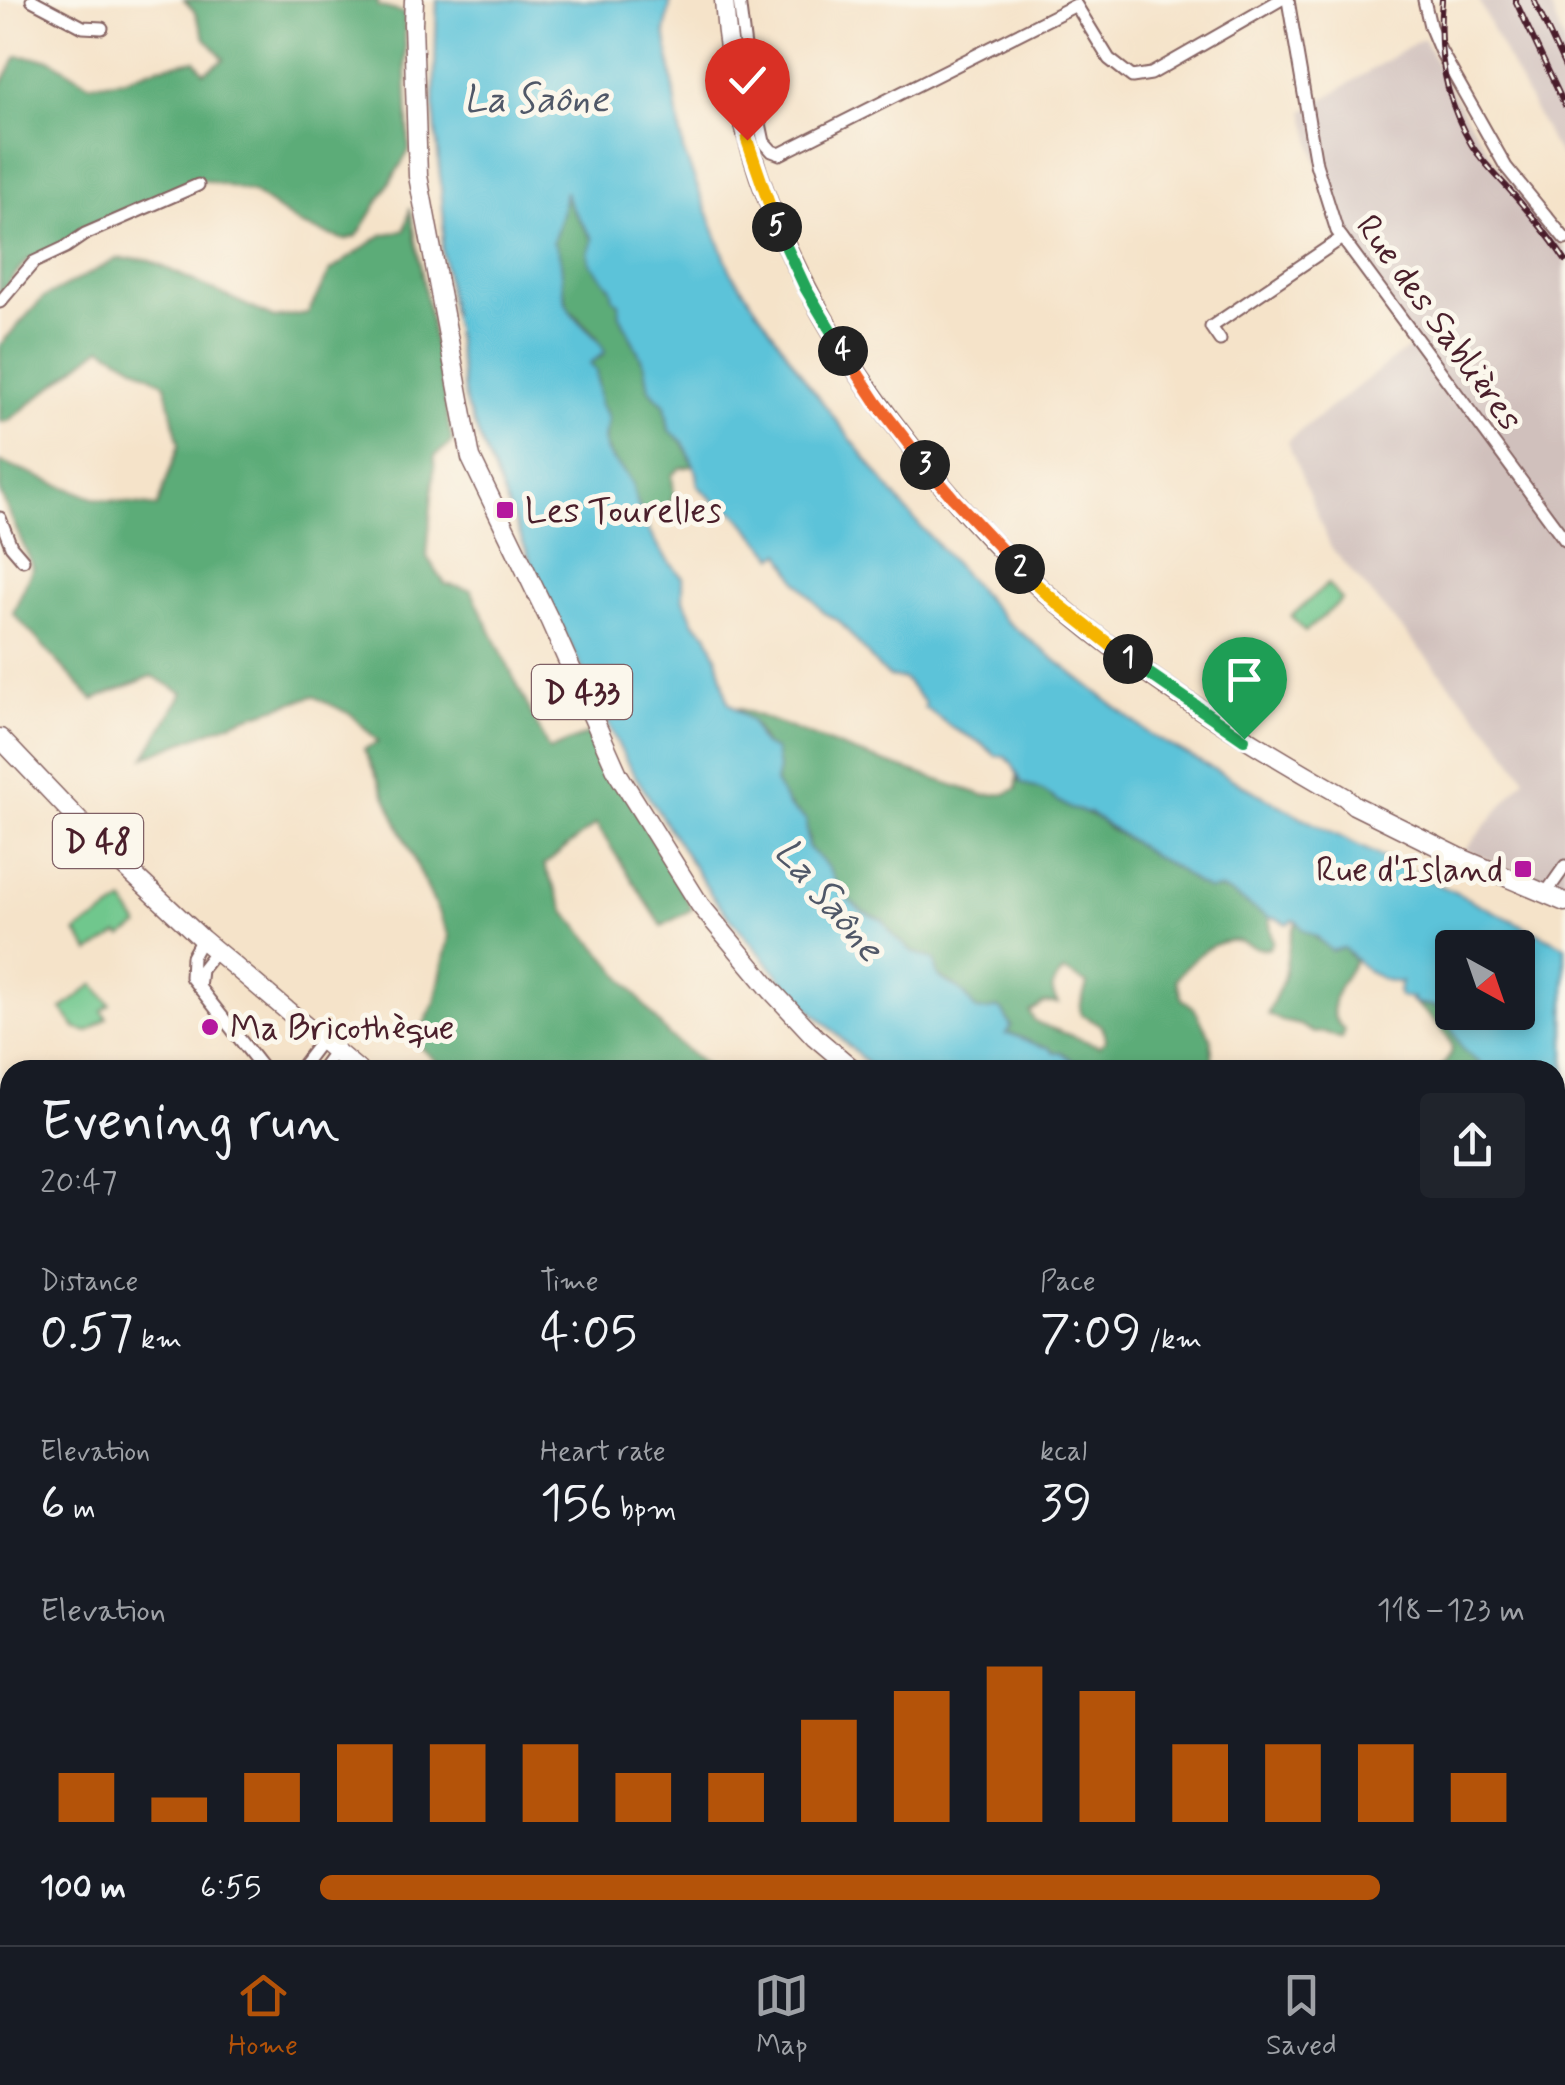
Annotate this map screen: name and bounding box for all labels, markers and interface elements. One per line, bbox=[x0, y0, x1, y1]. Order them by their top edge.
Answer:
pin bbox=[705, 38, 790, 141]
icon: check bbox=[720, 53, 775, 108]
water label: La Saône bbox=[463, 76, 610, 125]
pin: 5 bbox=[752, 202, 802, 252]
street label: Rue des Sablières bbox=[1344, 206, 1532, 440]
text: 5 bbox=[769, 208, 785, 245]
pin: 4 bbox=[818, 326, 868, 376]
text: 4 bbox=[835, 332, 851, 369]
pin: 3 bbox=[900, 440, 950, 490]
text: 3 bbox=[919, 446, 931, 483]
place label: Les Tourelles bbox=[525, 489, 722, 535]
marker: Les Tourelles bbox=[494, 499, 516, 521]
pin: 2 bbox=[995, 544, 1045, 594]
text: 2 bbox=[1013, 550, 1027, 587]
pin: 1 bbox=[1103, 634, 1153, 684]
pin bbox=[1202, 637, 1287, 740]
text: 1 bbox=[1122, 640, 1134, 677]
icon: arrive bbox=[1217, 652, 1272, 707]
road number: D 433 bbox=[532, 665, 632, 719]
road number: D 48 bbox=[53, 814, 143, 868]
water label: La Saône bbox=[763, 829, 894, 973]
place label: Rue d'Island bbox=[1316, 848, 1503, 894]
marker: Rue d'Island bbox=[1512, 858, 1534, 880]
north arrow bbox=[1435, 930, 1535, 1030]
map controls bbox=[1435, 930, 1535, 1030]
place label: Ma Bricothèque bbox=[230, 1006, 454, 1052]
marker: Ma Bricothèque bbox=[199, 1016, 221, 1038]
text: Evening run bbox=[40, 1088, 340, 1160]
button: share bbox=[1420, 1093, 1525, 1198]
text: 20:47 bbox=[40, 1162, 117, 1204]
text: Distance bbox=[40, 1264, 138, 1301]
text: Time bbox=[540, 1264, 599, 1301]
text: Pace bbox=[1040, 1264, 1096, 1301]
text: 0.57 bbox=[40, 1301, 134, 1367]
text: 4:05 bbox=[540, 1301, 637, 1367]
text: 7:09 bbox=[1040, 1301, 1141, 1367]
text: km bbox=[134, 1322, 182, 1359]
text: /km bbox=[1141, 1322, 1202, 1359]
text: Elevation bbox=[40, 1434, 150, 1471]
text: Heart rate bbox=[540, 1434, 666, 1471]
text: kcal bbox=[1040, 1434, 1087, 1471]
text: 6 bbox=[40, 1471, 66, 1537]
text: 156 bbox=[540, 1471, 613, 1537]
text: 39 bbox=[1040, 1471, 1092, 1537]
text: m bbox=[66, 1492, 95, 1529]
text: bpm bbox=[613, 1492, 677, 1529]
text: Elevation bbox=[40, 1590, 166, 1632]
text: 118–123 m bbox=[1377, 1590, 1525, 1632]
text: 100 m bbox=[40, 1867, 126, 1909]
text: 6:55 bbox=[200, 1867, 261, 1909]
tab: Home bbox=[228, 1968, 298, 2065]
tab: Map bbox=[754, 1968, 809, 2065]
tab: Saved bbox=[1266, 1968, 1337, 2065]

